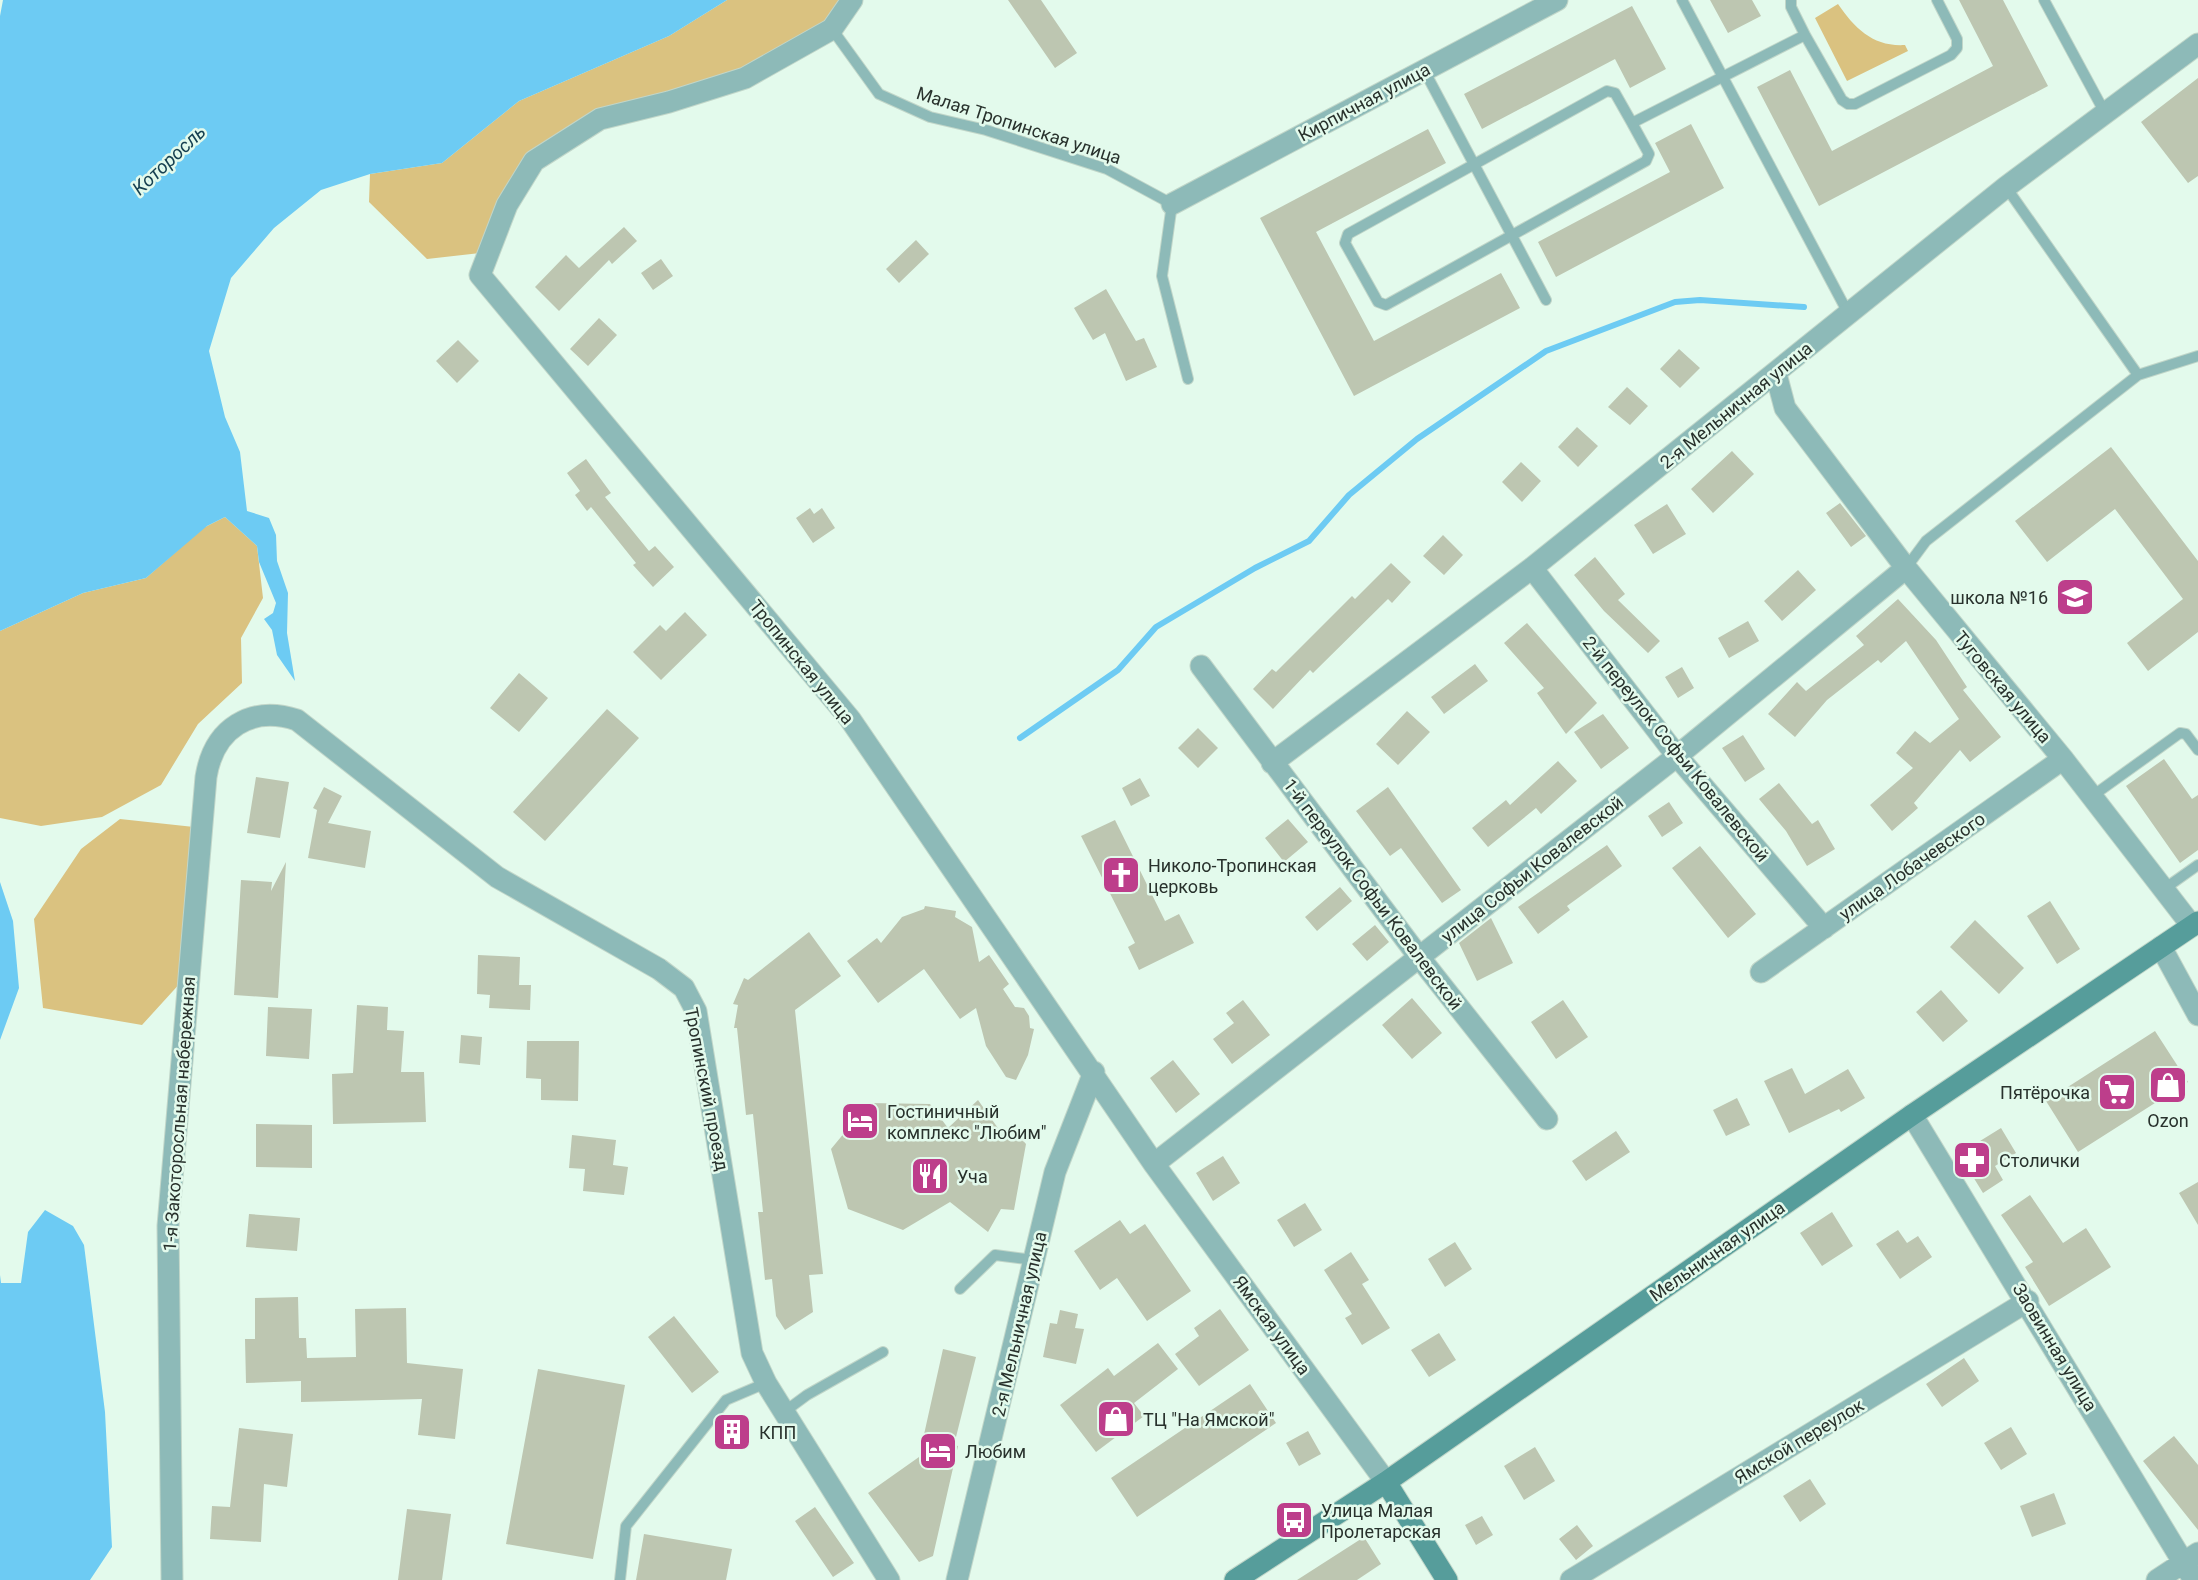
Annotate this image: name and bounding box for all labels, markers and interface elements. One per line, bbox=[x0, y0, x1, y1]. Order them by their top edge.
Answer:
street label: Кирпичная улица bbox=[1294, 58, 1434, 146]
street label: Малая Тропинская улица bbox=[914, 82, 1124, 168]
water label: Которосль bbox=[127, 120, 211, 200]
street label: 2-я Мельничная улица bbox=[1656, 337, 1816, 473]
school or university icon: школа №16 bbox=[2054, 576, 2096, 618]
place label: школа №16 bbox=[1950, 587, 2048, 608]
street label: Тропинская улица bbox=[745, 596, 859, 728]
street label: Туговская улица bbox=[1950, 627, 2056, 747]
street label: 2-й переулок Софьи Ковалевской bbox=[1579, 632, 1773, 866]
street label: 1-й переулок Софьи Ковалевской bbox=[1279, 774, 1467, 1014]
street label: улица Софьи Ковалевской bbox=[1437, 791, 1627, 947]
street label: улица Лобачевского bbox=[1835, 808, 1989, 924]
church icon: Николо-Тропинская церковь bbox=[1100, 854, 1142, 896]
place label: Николо-Тропинская церковь bbox=[1148, 855, 1317, 897]
street label: 1-я Закоторосльная набережная bbox=[159, 976, 199, 1252]
street label: Тропинский проезд bbox=[681, 1006, 733, 1173]
shop icon: Ozon bbox=[2147, 1064, 2189, 1106]
supermarket icon: Пятёрочка bbox=[2096, 1071, 2138, 1113]
place label: Пятёрочка bbox=[2000, 1082, 2090, 1103]
hotel icon: Гостиничный комплекс "Любим" bbox=[839, 1100, 881, 1142]
place label: Гостиничный комплекс "Любим" bbox=[887, 1101, 1047, 1143]
place label: Ozon bbox=[2147, 1110, 2189, 1131]
pharmacy icon: Столички bbox=[1951, 1139, 1993, 1181]
place label: Столички bbox=[1999, 1150, 2080, 1171]
restaurant icon: Уча bbox=[909, 1155, 951, 1197]
place label: Уча bbox=[957, 1166, 988, 1187]
street label: Мельничная улица bbox=[1645, 1197, 1789, 1305]
street label: 2-я Мельничная улица bbox=[987, 1229, 1051, 1419]
street label: Ямская улица bbox=[1229, 1271, 1315, 1379]
street label: Заовинная улица bbox=[2008, 1279, 2102, 1415]
street label: Ямской переулок bbox=[1731, 1394, 1868, 1488]
shop icon: ТЦ "На Ямской" bbox=[1095, 1398, 1137, 1440]
place label: ТЦ "На Ямской" bbox=[1143, 1409, 1274, 1430]
building icon: КПП bbox=[711, 1411, 753, 1453]
place label: КПП bbox=[759, 1422, 796, 1443]
hotel icon: Любим bbox=[917, 1430, 959, 1472]
place label: Любим bbox=[965, 1441, 1026, 1462]
bus stop icon: Улица Малая Пролетарская bbox=[1273, 1499, 1315, 1541]
place label: Улица Малая Пролетарская bbox=[1321, 1500, 1441, 1542]

